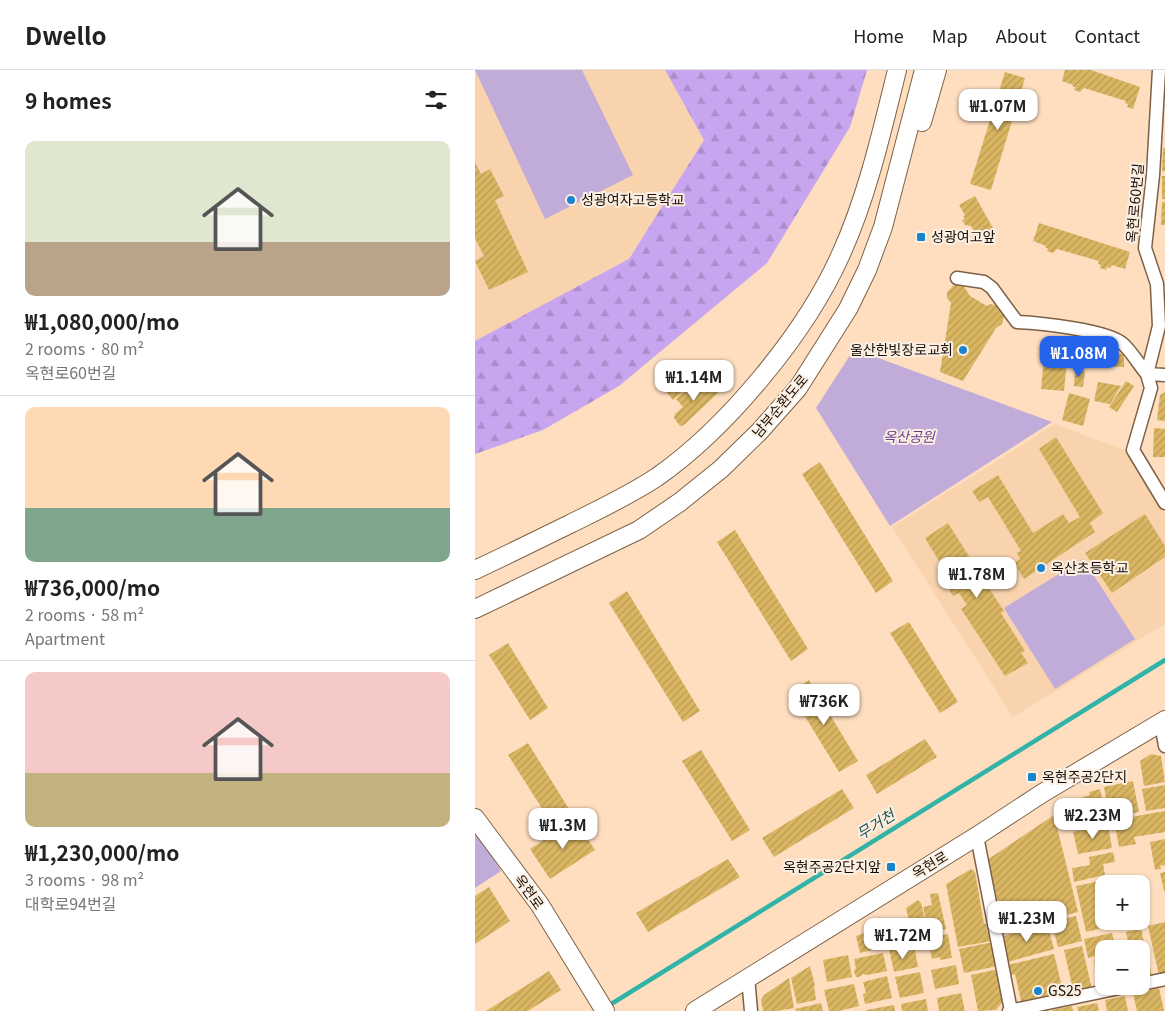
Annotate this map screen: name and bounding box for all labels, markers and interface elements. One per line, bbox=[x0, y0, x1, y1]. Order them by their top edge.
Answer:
text: Dwello bbox=[25, 17, 107, 52]
text: Home bbox=[853, 22, 904, 48]
text: Map bbox=[932, 22, 968, 48]
text: About bbox=[996, 22, 1046, 48]
text: Contact bbox=[1074, 22, 1140, 48]
text: 9 homes bbox=[25, 85, 112, 115]
icon: filters bbox=[422, 86, 450, 114]
pin: ₩1.07M bbox=[957, 88, 1039, 131]
text: ₩1.07M bbox=[970, 93, 1026, 117]
street label: 옥현로60번길 bbox=[1121, 162, 1147, 244]
icon: home bbox=[193, 174, 283, 264]
place label: 성광여자고등학교 bbox=[581, 189, 684, 209]
marker: 성광여자고등학교 bbox=[565, 194, 577, 206]
place label: 성광여고앞 bbox=[931, 226, 996, 246]
marker: 성광여고앞 bbox=[915, 231, 927, 243]
text: ₩1,080,000/mo bbox=[25, 306, 179, 336]
text: 2 rooms · 80 m² bbox=[25, 336, 144, 360]
pin: ₩1.08M bbox=[1038, 336, 1120, 378]
place label: 울산한빛장로교회 bbox=[850, 339, 953, 359]
text: ₩1.08M bbox=[1051, 340, 1107, 364]
marker: 울산한빛장로교회 bbox=[957, 344, 969, 356]
text: 옥현로60번길 bbox=[25, 360, 116, 384]
pin: ₩1.14M bbox=[653, 360, 735, 402]
text: ₩1.14M bbox=[666, 364, 722, 388]
street label: 남부순환도로 bbox=[747, 369, 812, 441]
park label: 옥산공원 bbox=[883, 426, 936, 446]
icon: home bbox=[193, 439, 283, 529]
pin: ₩1.78M bbox=[936, 556, 1018, 599]
place label: 옥산초등학교 bbox=[1051, 557, 1128, 577]
text: ₩1.78M bbox=[949, 561, 1005, 585]
marker: 옥산초등학교 bbox=[1035, 562, 1047, 574]
text: ₩736,000/mo bbox=[25, 572, 160, 602]
text: 2 rooms · 58 m² bbox=[25, 602, 144, 626]
text: Apartment bbox=[25, 626, 105, 650]
pin: ₩736K bbox=[789, 684, 859, 726]
text: ₩736K bbox=[800, 688, 848, 712]
icon: home bbox=[193, 704, 283, 794]
place label: 옥현주공2단지 bbox=[1042, 766, 1127, 786]
marker: 옥현주공2단지 bbox=[1026, 771, 1038, 783]
pin: ₩2.23M bbox=[1052, 798, 1134, 840]
text: ₩2.23M bbox=[1065, 802, 1121, 826]
water label: 무거천 bbox=[852, 803, 900, 844]
pin: ₩1.3M bbox=[528, 808, 598, 850]
text: ₩1.3M bbox=[539, 812, 587, 836]
text: ₩1,230,000/mo bbox=[25, 837, 179, 867]
street label: 옥현로 bbox=[908, 846, 951, 883]
place label: 옥현주공2단지앞 bbox=[783, 856, 881, 876]
marker: 옥현주공2단지앞 bbox=[885, 861, 897, 873]
text: 3 rooms · 98 m² bbox=[25, 867, 144, 891]
street label: 옥현로 bbox=[510, 870, 549, 913]
map controls bbox=[1095, 875, 1150, 995]
button: + bbox=[1095, 875, 1150, 930]
text: 대학로94번길 bbox=[25, 891, 116, 915]
pin: ₩1.23M bbox=[986, 900, 1068, 943]
text: ₩1.23M bbox=[999, 905, 1055, 929]
pin: ₩1.72M bbox=[862, 918, 944, 960]
text: ₩1.72M bbox=[875, 922, 931, 946]
button: − bbox=[1095, 940, 1150, 995]
place label: GS25 bbox=[1048, 980, 1082, 1000]
marker: GS25 bbox=[1032, 985, 1044, 997]

